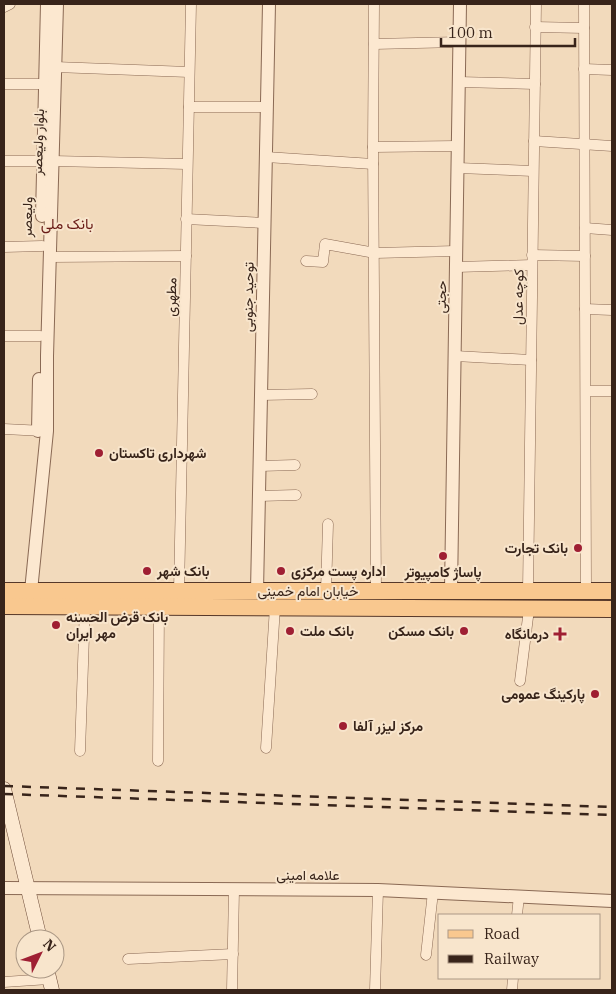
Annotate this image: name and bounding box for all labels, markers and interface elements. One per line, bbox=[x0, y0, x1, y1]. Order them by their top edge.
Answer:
scale bar bbox=[441, 15, 575, 47]
text: 100 m bbox=[448, 23, 493, 42]
street label: بلوار ولیعصر bbox=[28, 108, 48, 177]
street label: ولیعصر bbox=[18, 196, 36, 239]
district label: بانک ملی bbox=[41, 214, 93, 234]
street label: توحید جنوبی bbox=[238, 262, 258, 332]
street label: کوچه عدل bbox=[509, 269, 528, 325]
street label: مطهری bbox=[162, 277, 180, 317]
street label: حجتی bbox=[432, 280, 450, 314]
place label: شهرداری تاکستان bbox=[109, 444, 206, 462]
marker: شهرداری تاکستان bbox=[93, 447, 105, 459]
place label: بانک تجارت bbox=[505, 539, 568, 557]
marker: بانک تجارت bbox=[572, 542, 584, 554]
marker: پاساژ کامپیوتر bbox=[437, 550, 449, 562]
place label: بانک شهر bbox=[156, 562, 210, 580]
place label: اداره پست مرکزی bbox=[291, 562, 386, 581]
place label: پاساژ کامپیوتر bbox=[403, 563, 482, 582]
marker: بانک شهر bbox=[141, 565, 153, 577]
marker: اداره پست مرکزی bbox=[275, 565, 287, 577]
street label: خیابان امام خمینی bbox=[258, 582, 358, 600]
place label: بانک قرض الحسنه مهر ایران bbox=[66, 608, 168, 642]
marker: بانک قرض الحسنه مهر ایران bbox=[50, 619, 62, 631]
place label: بانک ملت bbox=[300, 622, 354, 640]
place label: بانک مسکن bbox=[388, 622, 454, 640]
marker: بانک ملت bbox=[284, 625, 296, 637]
marker: بانک مسکن bbox=[458, 625, 470, 637]
place label: درمانگاه bbox=[505, 625, 549, 643]
marker: درمانگاه bbox=[553, 627, 567, 641]
place label: پارکینگ عمومی bbox=[501, 685, 585, 704]
marker: پارکینگ عمومی bbox=[589, 688, 601, 700]
place label: مرکز لیزر آلفا bbox=[353, 717, 423, 735]
marker: مرکز لیزر آلفا bbox=[337, 720, 349, 732]
street label: علامه امینی bbox=[276, 866, 340, 884]
legend bbox=[438, 914, 601, 979]
text: Road bbox=[484, 924, 520, 943]
north arrow bbox=[15, 929, 65, 979]
text: N bbox=[39, 935, 60, 955]
text: Railway bbox=[484, 949, 539, 968]

